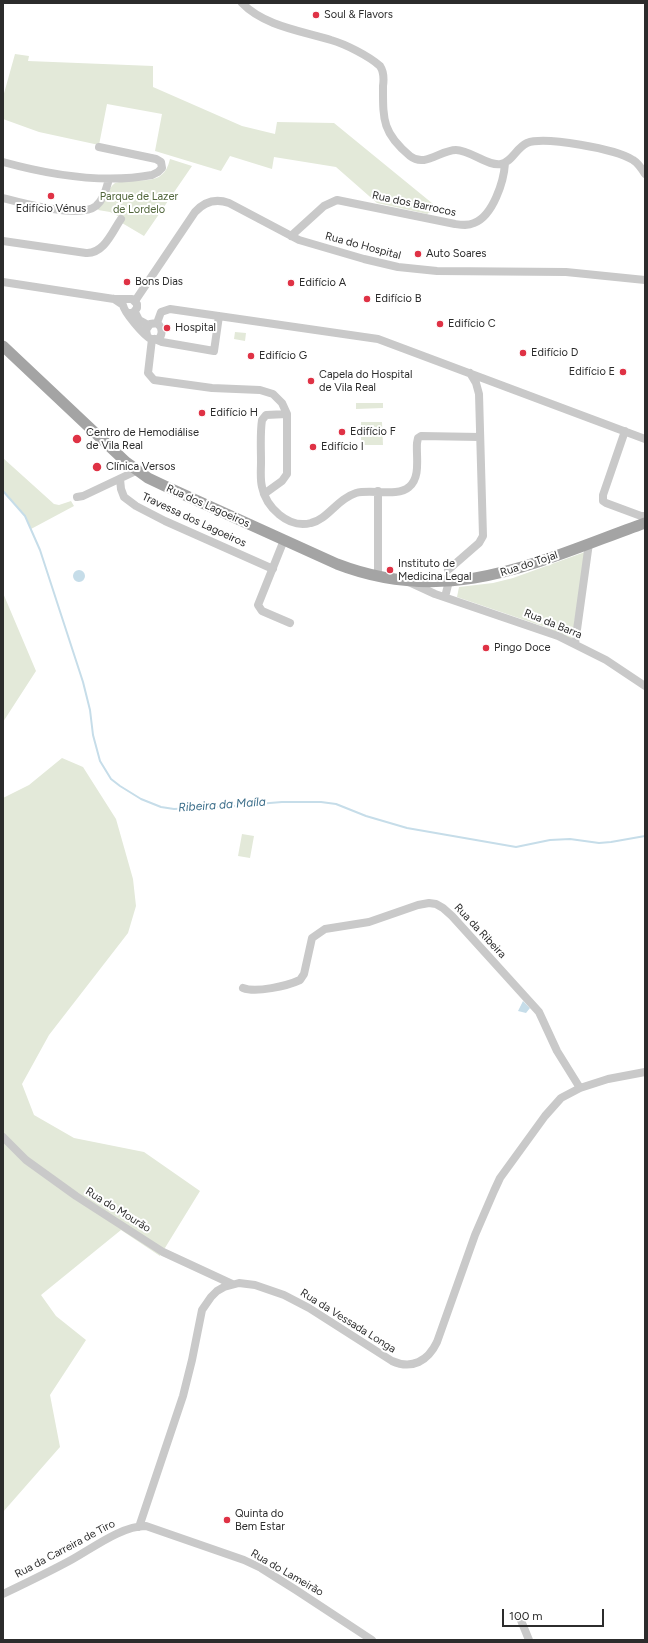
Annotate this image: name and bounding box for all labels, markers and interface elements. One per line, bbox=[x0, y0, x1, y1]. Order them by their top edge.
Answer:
place label: Soul & Flavors bbox=[324, 8, 393, 22]
marker: Soul & Flavors bbox=[311, 10, 321, 20]
street label: Rua dos Barrocos bbox=[371, 189, 457, 219]
park label: Parque de Lazer de Lordelo bbox=[100, 190, 178, 216]
marker: Edifício Vénus bbox=[46, 191, 56, 201]
place label: Edifício Vénus bbox=[16, 202, 86, 216]
street label: Rua do Hospital bbox=[324, 230, 402, 262]
place label: Auto Soares bbox=[426, 247, 486, 261]
marker: Auto Soares bbox=[413, 249, 423, 259]
place label: Bons Dias bbox=[135, 275, 183, 289]
place label: Edifício A bbox=[299, 276, 346, 290]
marker: Bons Dias bbox=[122, 277, 132, 287]
marker: Edifício A bbox=[286, 278, 296, 288]
place label: Edifício B bbox=[375, 292, 421, 306]
marker: Edifício B bbox=[362, 294, 372, 304]
place label: Edifício C bbox=[448, 317, 496, 331]
marker: Edifício C bbox=[435, 319, 445, 329]
place label: Hospital bbox=[175, 321, 216, 335]
marker: Hospital bbox=[162, 323, 172, 333]
place label: Edifício D bbox=[531, 346, 578, 360]
marker: Edifício D bbox=[518, 348, 528, 358]
place label: Edifício G bbox=[259, 349, 307, 363]
marker: Edifício G bbox=[246, 351, 256, 361]
place label: Edifício E bbox=[569, 365, 615, 379]
marker: Edifício E bbox=[618, 367, 628, 377]
place label: Capela do Hospital de Vila Real bbox=[319, 368, 412, 394]
marker: Capela do Hospital de Vila Real bbox=[306, 376, 316, 386]
place label: Edifício H bbox=[210, 406, 258, 420]
marker: Edifício H bbox=[197, 408, 207, 418]
place label: Edifício F bbox=[350, 425, 396, 439]
place label: Centro de Hemodiálise de Vila Real bbox=[86, 426, 199, 452]
marker: Edifício F bbox=[337, 427, 347, 437]
marker: Centro de Hemodiálise de Vila Real bbox=[71, 433, 83, 445]
place label: Edifício I bbox=[321, 440, 364, 454]
marker: Edifício I bbox=[308, 442, 318, 452]
place label: Clínica Versos bbox=[106, 460, 175, 474]
marker: Clínica Versos bbox=[91, 461, 103, 473]
street label: Rua dos Lagoeiros bbox=[164, 482, 252, 530]
street label: Travessa dos Lagoeiros bbox=[140, 490, 248, 550]
street label: Rua do Tojal bbox=[499, 549, 559, 579]
place label: Instituto de Medicina Legal bbox=[398, 557, 471, 583]
marker: Instituto de Medicina Legal bbox=[385, 565, 395, 575]
street label: Rua da Barra bbox=[522, 606, 584, 642]
place label: Pingo Doce bbox=[494, 641, 551, 655]
marker: Pingo Doce bbox=[481, 643, 491, 653]
water label: Ribeira da Maíla bbox=[178, 795, 266, 815]
street label: Rua da Ribeira bbox=[451, 901, 509, 961]
street label: Rua do Mourão bbox=[83, 1185, 153, 1235]
street label: Rua da Vessada Longa bbox=[298, 1286, 398, 1356]
place label: Quinta do Bem Estar bbox=[235, 1507, 285, 1533]
marker: Quinta do Bem Estar bbox=[222, 1515, 232, 1525]
street label: Rua da Carreira de Tiro bbox=[13, 1517, 117, 1581]
street label: Rua do Lameirão bbox=[248, 1547, 326, 1599]
scale bar bbox=[504, 1601, 606, 1627]
text: 100 m bbox=[509, 1609, 543, 1623]

